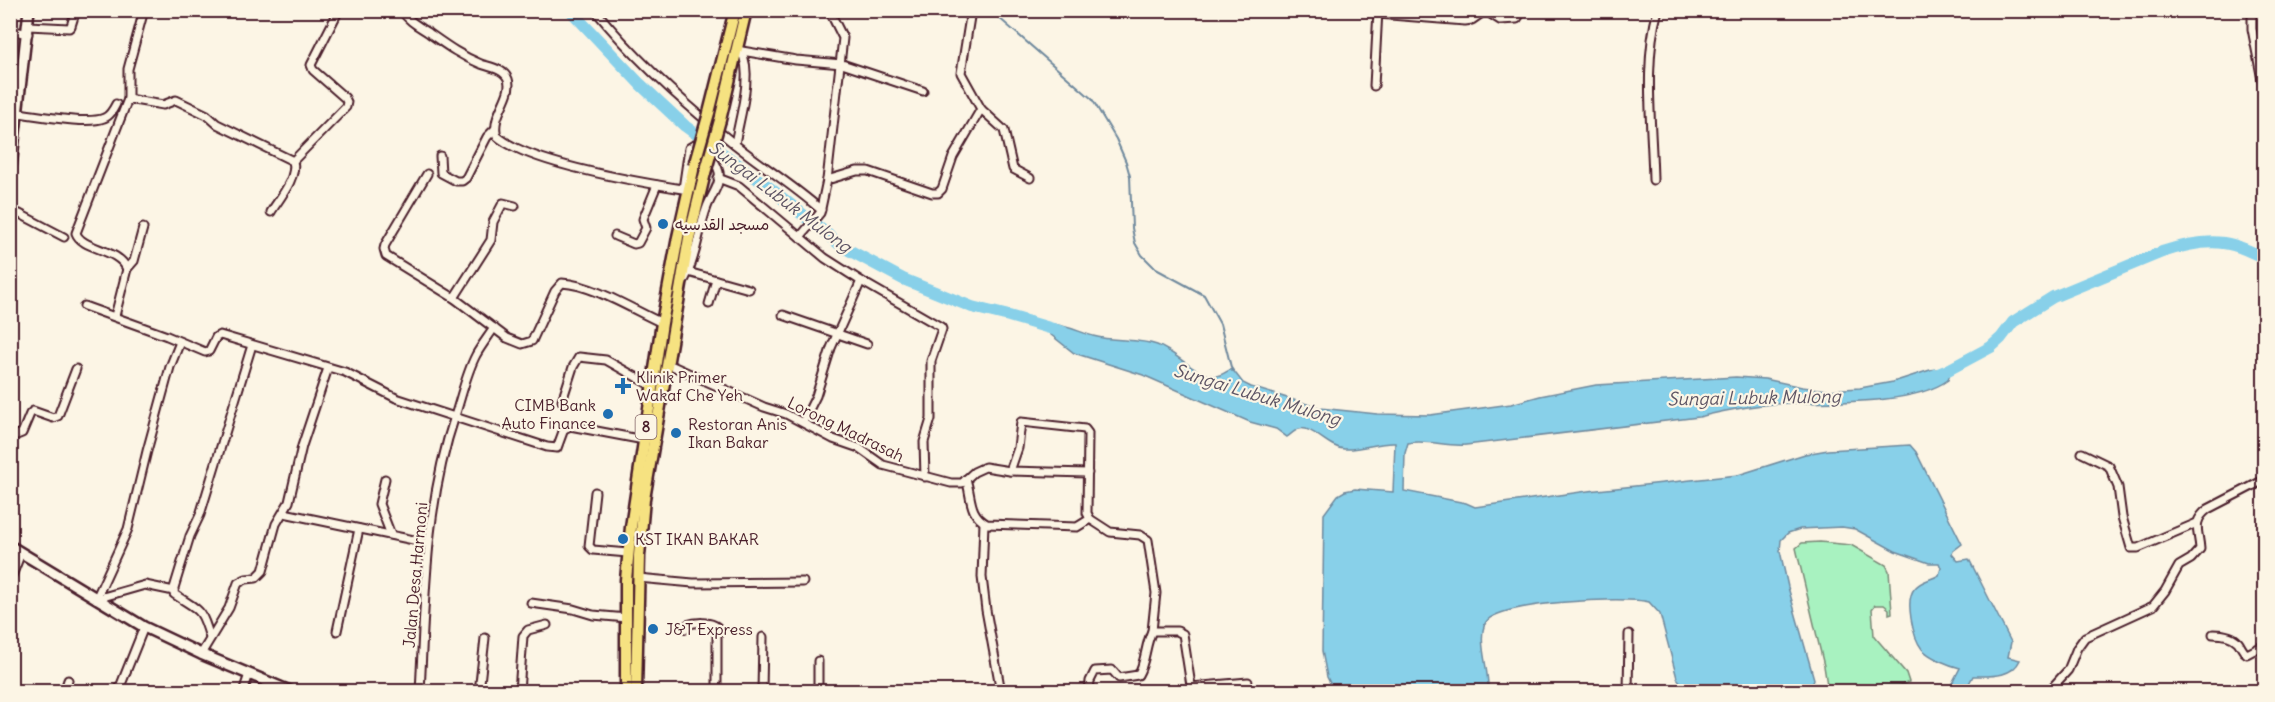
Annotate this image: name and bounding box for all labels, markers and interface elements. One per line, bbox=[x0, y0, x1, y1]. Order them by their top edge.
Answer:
water label: Sungai Lubuk Mulong bbox=[704, 135, 858, 259]
place label: مسجد القدسيه bbox=[675, 214, 769, 234]
marker: مسجد القدسيه bbox=[656, 217, 670, 231]
water label: Sungai Lubuk Mulong bbox=[1171, 358, 1345, 431]
place label: Klinik Primer Wakaf Che Yeh bbox=[636, 367, 743, 405]
marker: Klinik Primer Wakaf Che Yeh bbox=[614, 377, 632, 395]
water label: Sungai Lubuk Mulong bbox=[1667, 384, 1843, 411]
street label: Lorong Madrasah bbox=[784, 392, 908, 466]
place label: CIMB Bank Auto Finance bbox=[501, 395, 596, 433]
marker: CIMB Bank Auto Finance bbox=[601, 407, 615, 421]
place label: Restoran Anis Ikan Bakar bbox=[688, 414, 787, 452]
road number: 8 bbox=[636, 415, 656, 439]
marker: Restoran Anis Ikan Bakar bbox=[669, 426, 683, 440]
street label: Jalan Desa Harmoni bbox=[399, 501, 431, 649]
place label: KST IKAN BAKAR bbox=[635, 529, 759, 549]
marker: KST IKAN BAKAR bbox=[616, 532, 630, 546]
place label: J&T Express bbox=[665, 619, 753, 639]
marker: J&T Express bbox=[646, 622, 660, 636]

